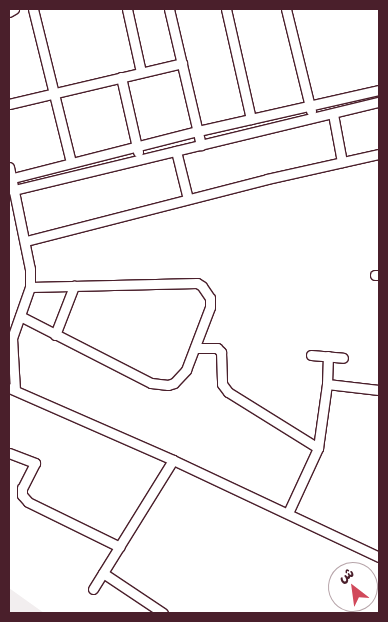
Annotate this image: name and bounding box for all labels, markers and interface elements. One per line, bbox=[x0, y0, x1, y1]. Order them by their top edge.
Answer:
north arrow bbox=[328, 562, 378, 612]
text: ش bbox=[335, 563, 357, 587]

